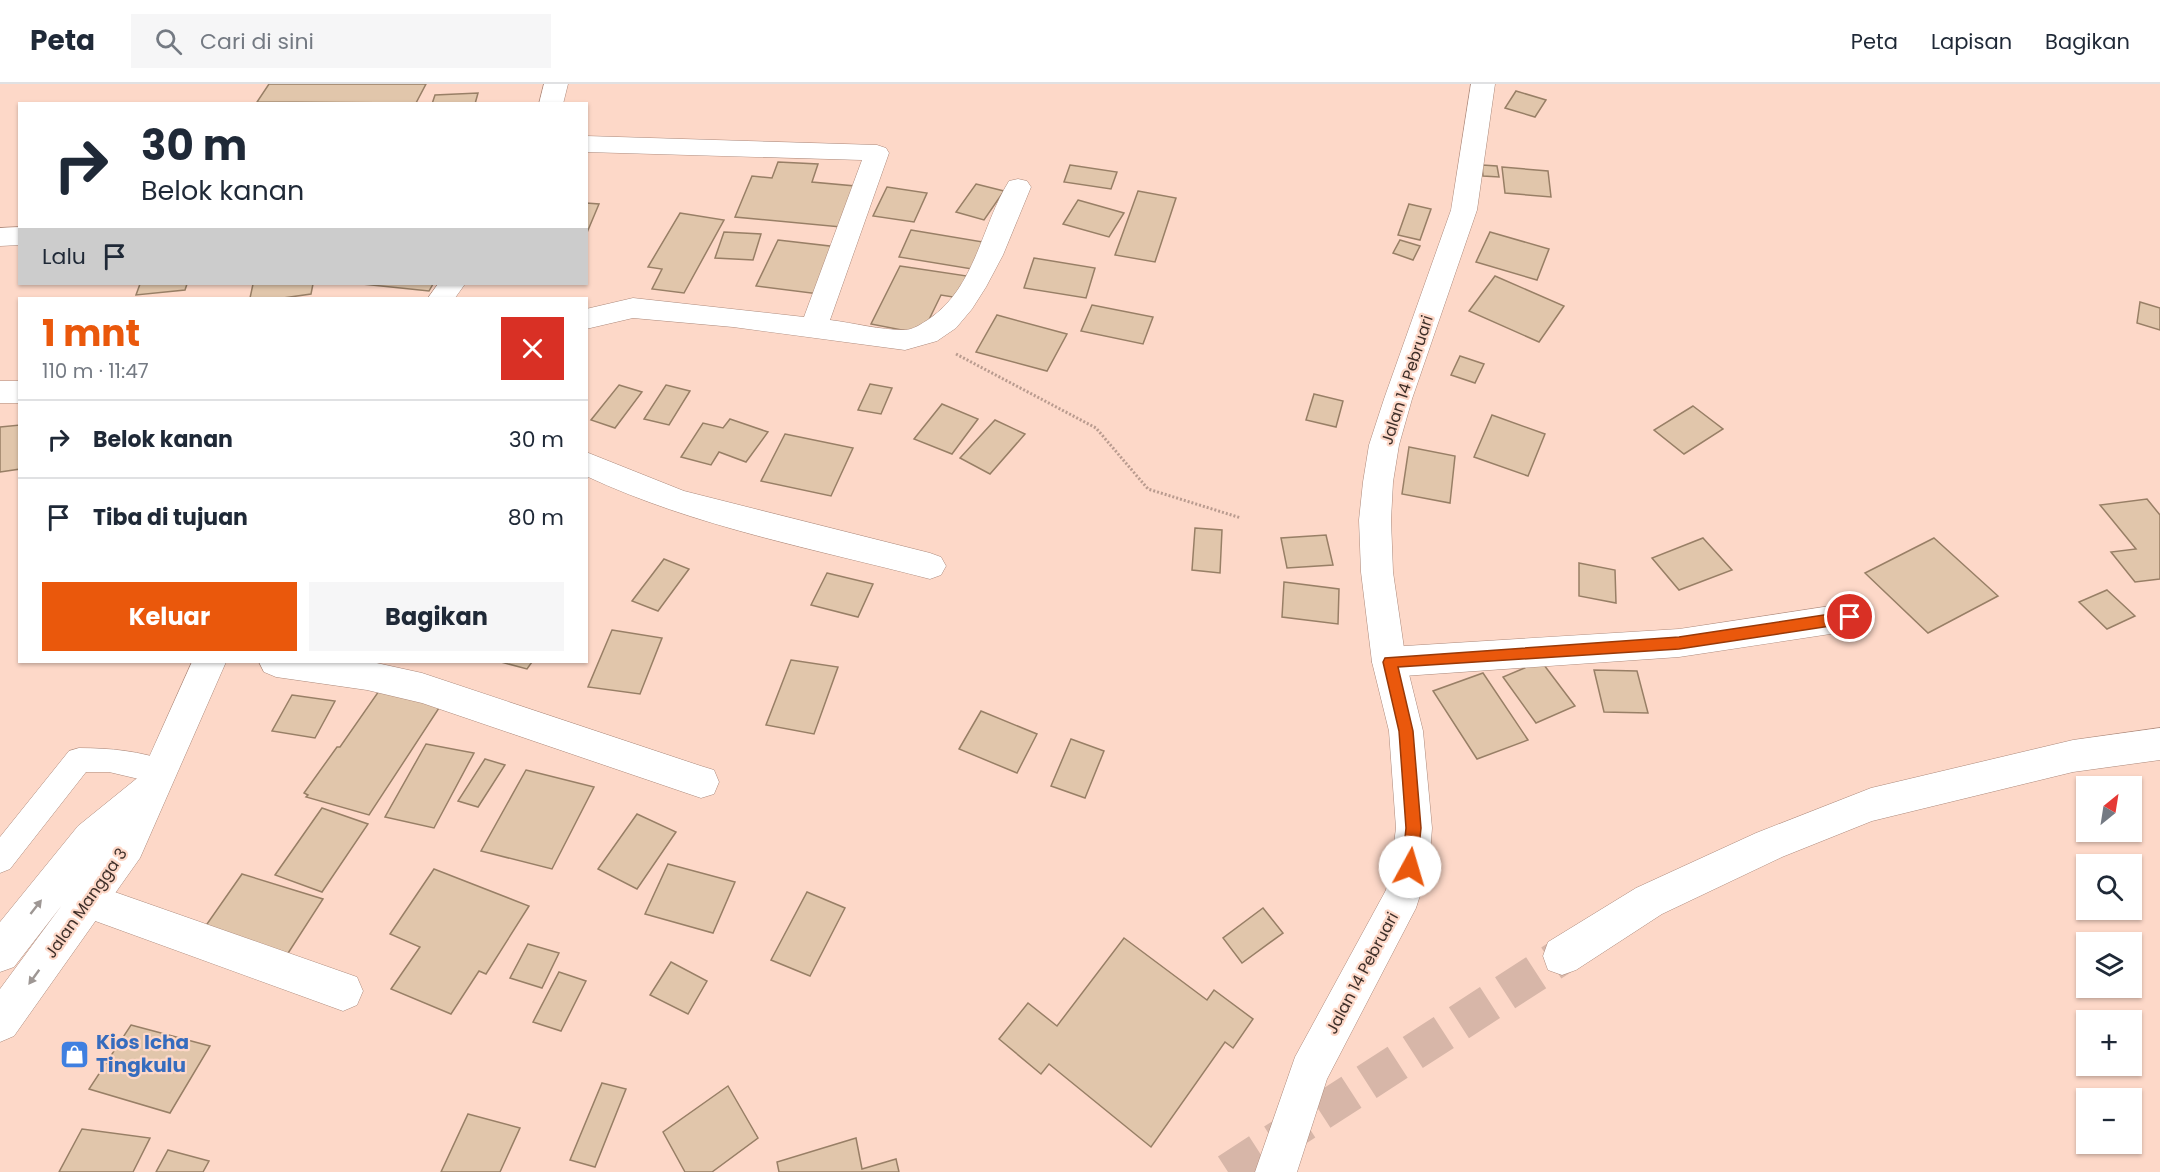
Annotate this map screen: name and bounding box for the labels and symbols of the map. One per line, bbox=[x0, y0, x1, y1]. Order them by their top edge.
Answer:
street label: Jalan 14 Pebruari bbox=[1375, 312, 1439, 448]
pin bbox=[1824, 591, 1875, 642]
north arrow bbox=[2076, 776, 2142, 842]
position arrow bbox=[1378, 835, 1442, 899]
street label: Jalan Mangga 3 bbox=[39, 843, 133, 963]
one-way arrow bbox=[30, 899, 42, 914]
street label: Jalan 14 Pebruari bbox=[1320, 908, 1404, 1038]
one-way arrow bbox=[28, 968, 40, 984]
place label: Kios Icha Tingkulu bbox=[96, 1028, 189, 1079]
shop icon: Kios Icha Tingkulu bbox=[59, 1038, 91, 1070]

